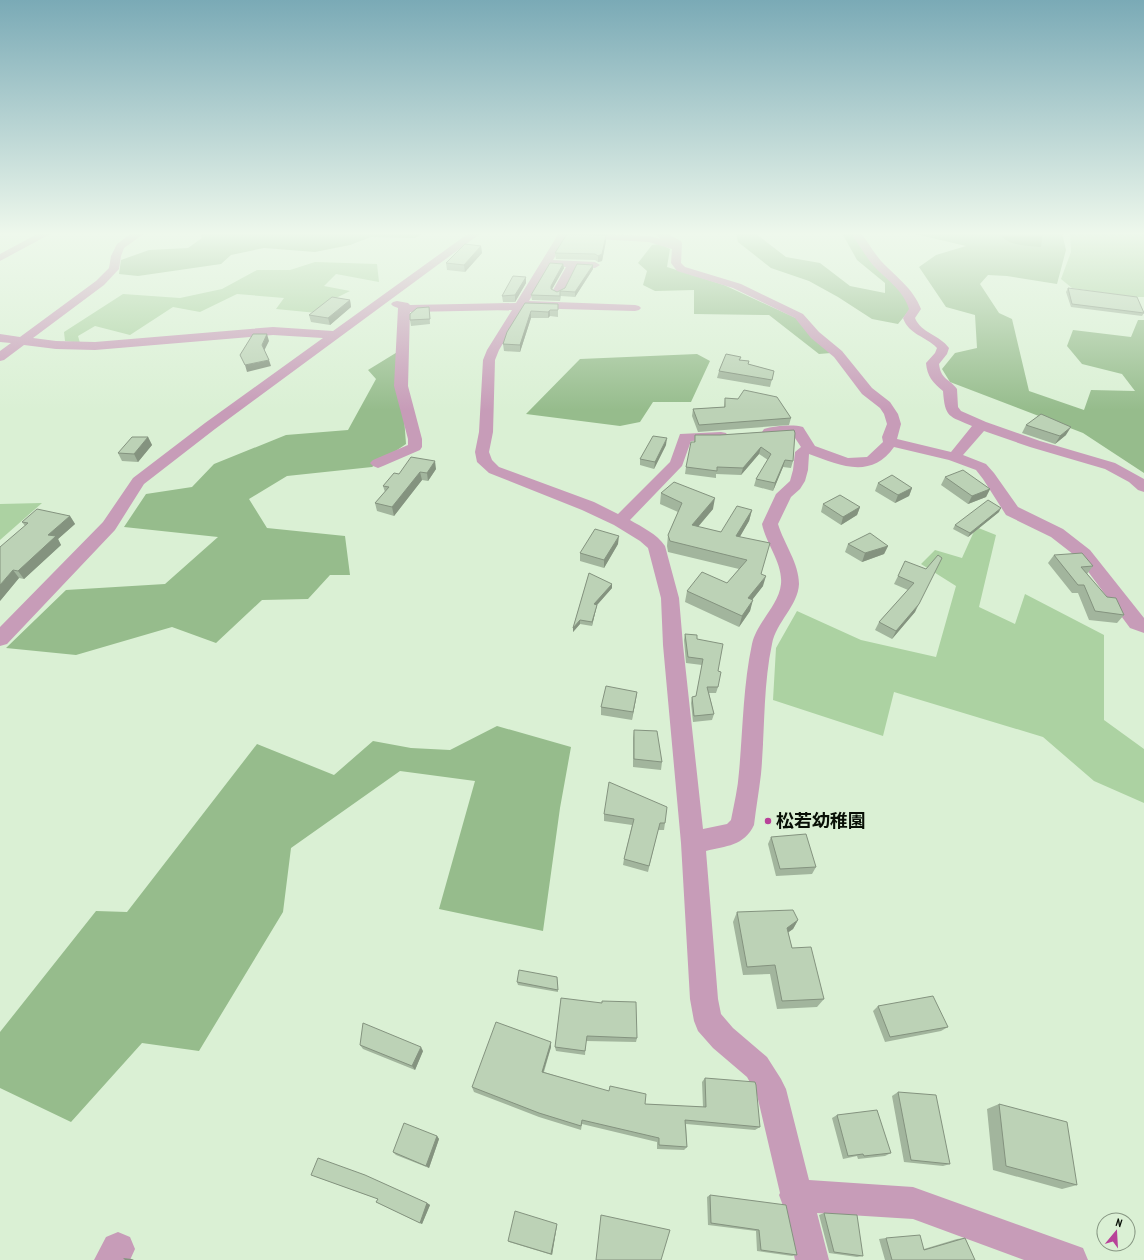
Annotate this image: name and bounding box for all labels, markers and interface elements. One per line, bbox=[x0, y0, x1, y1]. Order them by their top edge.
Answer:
place label: 松若幼稚園 bbox=[776, 809, 866, 832]
marker: 松若幼稚園 bbox=[763, 816, 773, 826]
north arrow bbox=[1096, 1212, 1136, 1252]
text: N bbox=[1114, 1215, 1124, 1230]

